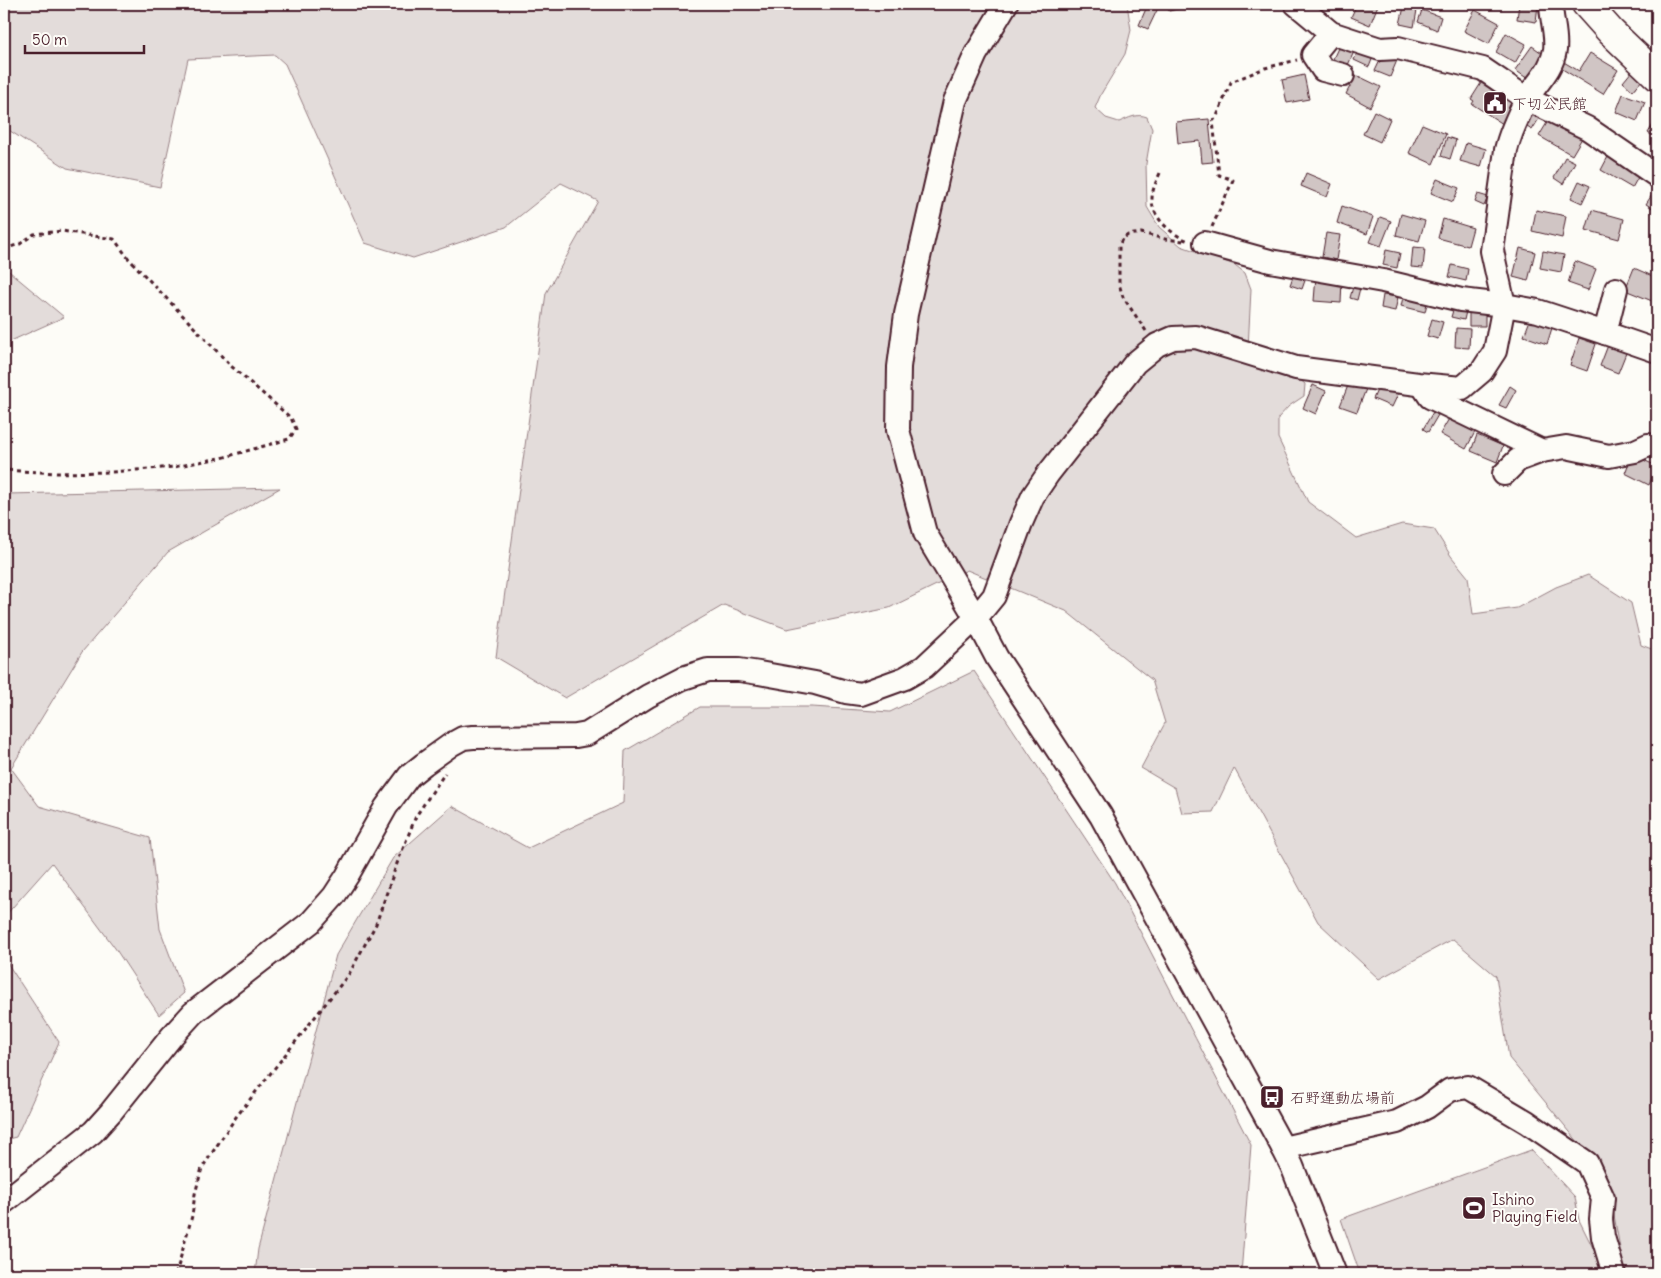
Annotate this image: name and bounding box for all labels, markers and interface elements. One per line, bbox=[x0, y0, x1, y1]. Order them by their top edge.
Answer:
scale bar bbox=[25, 22, 144, 54]
text: 50 m bbox=[32, 30, 67, 49]
public building icon: 下切公民館 bbox=[1482, 90, 1508, 116]
place label: 下切公民館 bbox=[1512, 94, 1587, 113]
bus stop icon: 石野運動広場前 bbox=[1259, 1084, 1285, 1110]
place label: 石野運動広場前 bbox=[1290, 1088, 1395, 1107]
place label: Ishino Playing Field bbox=[1492, 1190, 1578, 1226]
sports icon: Ishino Playing Field bbox=[1461, 1195, 1487, 1221]

